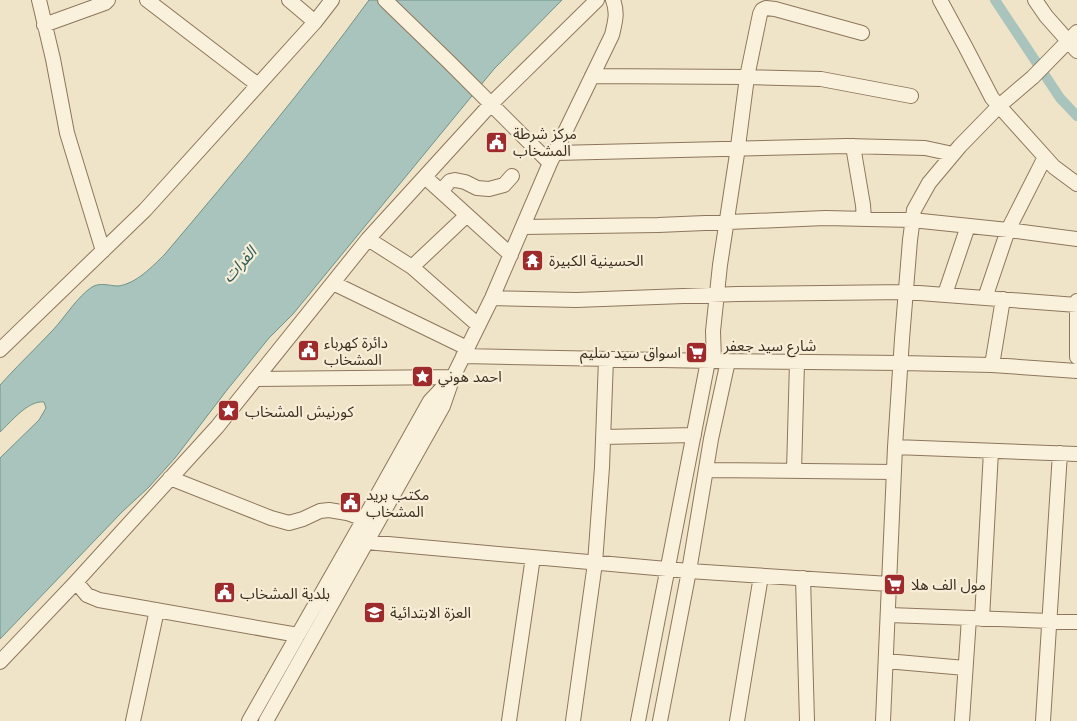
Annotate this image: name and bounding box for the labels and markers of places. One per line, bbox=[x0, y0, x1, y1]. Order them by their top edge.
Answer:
place label: مركز شرطة المشخاب bbox=[513, 124, 577, 160]
public building icon: مركز شرطة المشخاب bbox=[485, 130, 509, 154]
temple icon: الحسينية الكبيرة bbox=[521, 248, 545, 272]
place label: الحسينية الكبيرة bbox=[549, 251, 644, 270]
place label: دائرة كهرباء المشخاب bbox=[324, 333, 388, 369]
public building icon: دائرة كهرباء المشخاب bbox=[296, 339, 320, 363]
supermarket icon: اسواق سيد سليم bbox=[685, 340, 709, 364]
place label: اسواق سيد سليم bbox=[580, 343, 681, 364]
place icon: احمد هوني bbox=[410, 364, 434, 388]
place label: احمد هوني bbox=[438, 367, 502, 388]
place icon: كورنيش المشخاب bbox=[217, 399, 241, 423]
place label: كورنيش المشخاب bbox=[245, 402, 354, 421]
place label: مكتب بريد المشخاب bbox=[366, 485, 429, 521]
public building icon: مكتب بريد المشخاب bbox=[338, 491, 362, 515]
supermarket icon: مول الف هلا bbox=[883, 572, 907, 596]
place label: مول الف هلا bbox=[911, 575, 986, 594]
public building icon: بلدية المشخاب bbox=[212, 581, 236, 605]
place label: بلدية المشخاب bbox=[240, 584, 330, 603]
school or university icon: العزة الابتدائية bbox=[362, 600, 386, 624]
place label: العزة الابتدائية bbox=[390, 603, 471, 622]

